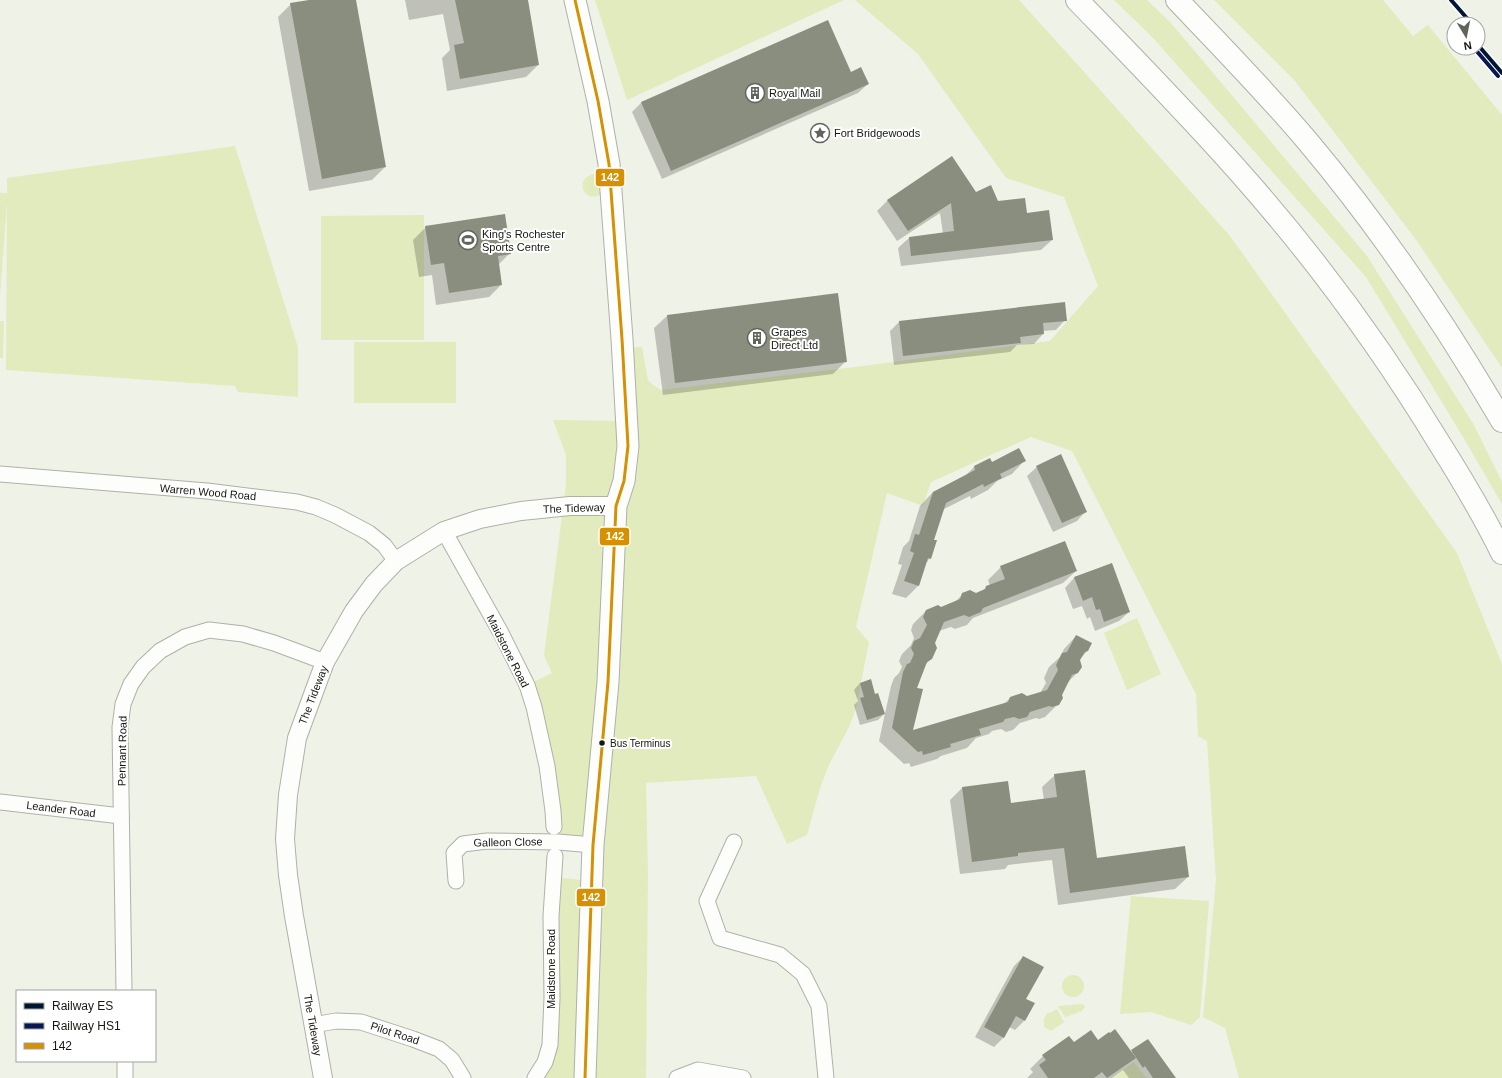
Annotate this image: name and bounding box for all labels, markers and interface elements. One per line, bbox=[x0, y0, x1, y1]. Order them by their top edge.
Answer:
north arrow bbox=[1446, 16, 1486, 56]
text: N bbox=[1463, 39, 1473, 52]
building icon: Royal Mail bbox=[744, 82, 766, 104]
place label: Royal Mail bbox=[769, 87, 820, 99]
place icon: Fort Bridgewoods bbox=[809, 122, 831, 144]
place label: Fort Bridgewoods bbox=[834, 127, 921, 139]
line badge: 142 bbox=[595, 168, 625, 187]
text: 142 bbox=[601, 171, 619, 183]
place label: King's Rochester Sports Centre bbox=[482, 228, 565, 253]
sports icon: King's Rochester Sports Centre bbox=[457, 229, 479, 251]
place label: Grapes Direct Ltd bbox=[771, 326, 818, 351]
building icon: Grapes Direct Ltd bbox=[746, 327, 768, 349]
street label: Warren Wood Road bbox=[159, 482, 257, 502]
street label: The Tideway bbox=[543, 501, 606, 515]
line badge: 142 bbox=[599, 527, 630, 546]
text: 142 bbox=[606, 530, 624, 542]
street label: Maidstone Road bbox=[484, 613, 532, 689]
street label: The Tideway bbox=[296, 663, 330, 726]
street label: Pennant Road bbox=[115, 716, 129, 786]
marker: Bus Terminus bbox=[597, 738, 607, 748]
place label: Bus Terminus bbox=[610, 738, 670, 749]
street label: Leander Road bbox=[26, 799, 96, 819]
street label: Galleon Close bbox=[473, 835, 543, 849]
line badge: 142 bbox=[576, 888, 606, 907]
text: 142 bbox=[582, 891, 600, 903]
street label: Maidstone Road bbox=[545, 929, 557, 1009]
legend bbox=[16, 990, 156, 1062]
street label: The Tideway bbox=[302, 993, 324, 1057]
text: Railway ES bbox=[52, 999, 113, 1013]
text: Railway HS1 bbox=[52, 1019, 121, 1033]
street label: Pilot Road bbox=[369, 1019, 421, 1047]
text: 142 bbox=[52, 1039, 72, 1053]

